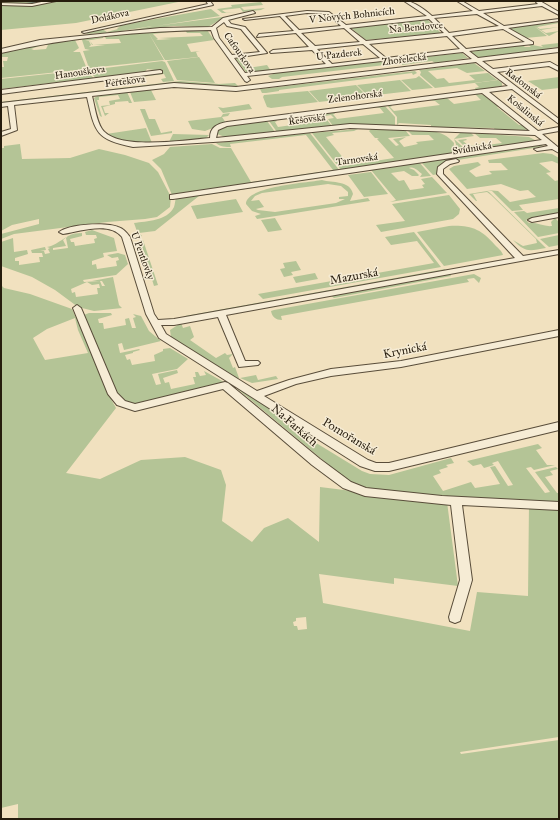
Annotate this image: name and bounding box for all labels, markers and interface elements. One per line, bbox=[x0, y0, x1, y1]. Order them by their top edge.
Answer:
street label: V Nových Bohnicích bbox=[309, 6, 395, 26]
street label: Dolákova bbox=[90, 7, 130, 27]
street label: Na Bendovce bbox=[389, 20, 443, 36]
street label: Cafourkova bbox=[221, 30, 257, 76]
street label: U Pazderek bbox=[315, 47, 363, 63]
street label: Zhořelecká bbox=[381, 51, 427, 69]
street label: Hanouškova bbox=[54, 64, 106, 82]
street label: Radomská bbox=[503, 66, 543, 102]
street label: Feřtekova bbox=[104, 74, 146, 90]
street label: Zelenohorská bbox=[327, 88, 383, 106]
street label: Košalinská bbox=[504, 93, 546, 129]
street label: Řešovská bbox=[288, 112, 326, 128]
street label: Svídnická bbox=[452, 140, 492, 158]
street label: Tarnovská bbox=[335, 151, 379, 169]
street label: U Pentlovky bbox=[128, 230, 156, 282]
street label: Mazurská bbox=[329, 266, 379, 288]
street label: Krynická bbox=[382, 340, 428, 362]
street label: Na Farkách bbox=[268, 402, 320, 450]
street label: Pomořanská bbox=[320, 415, 378, 459]

